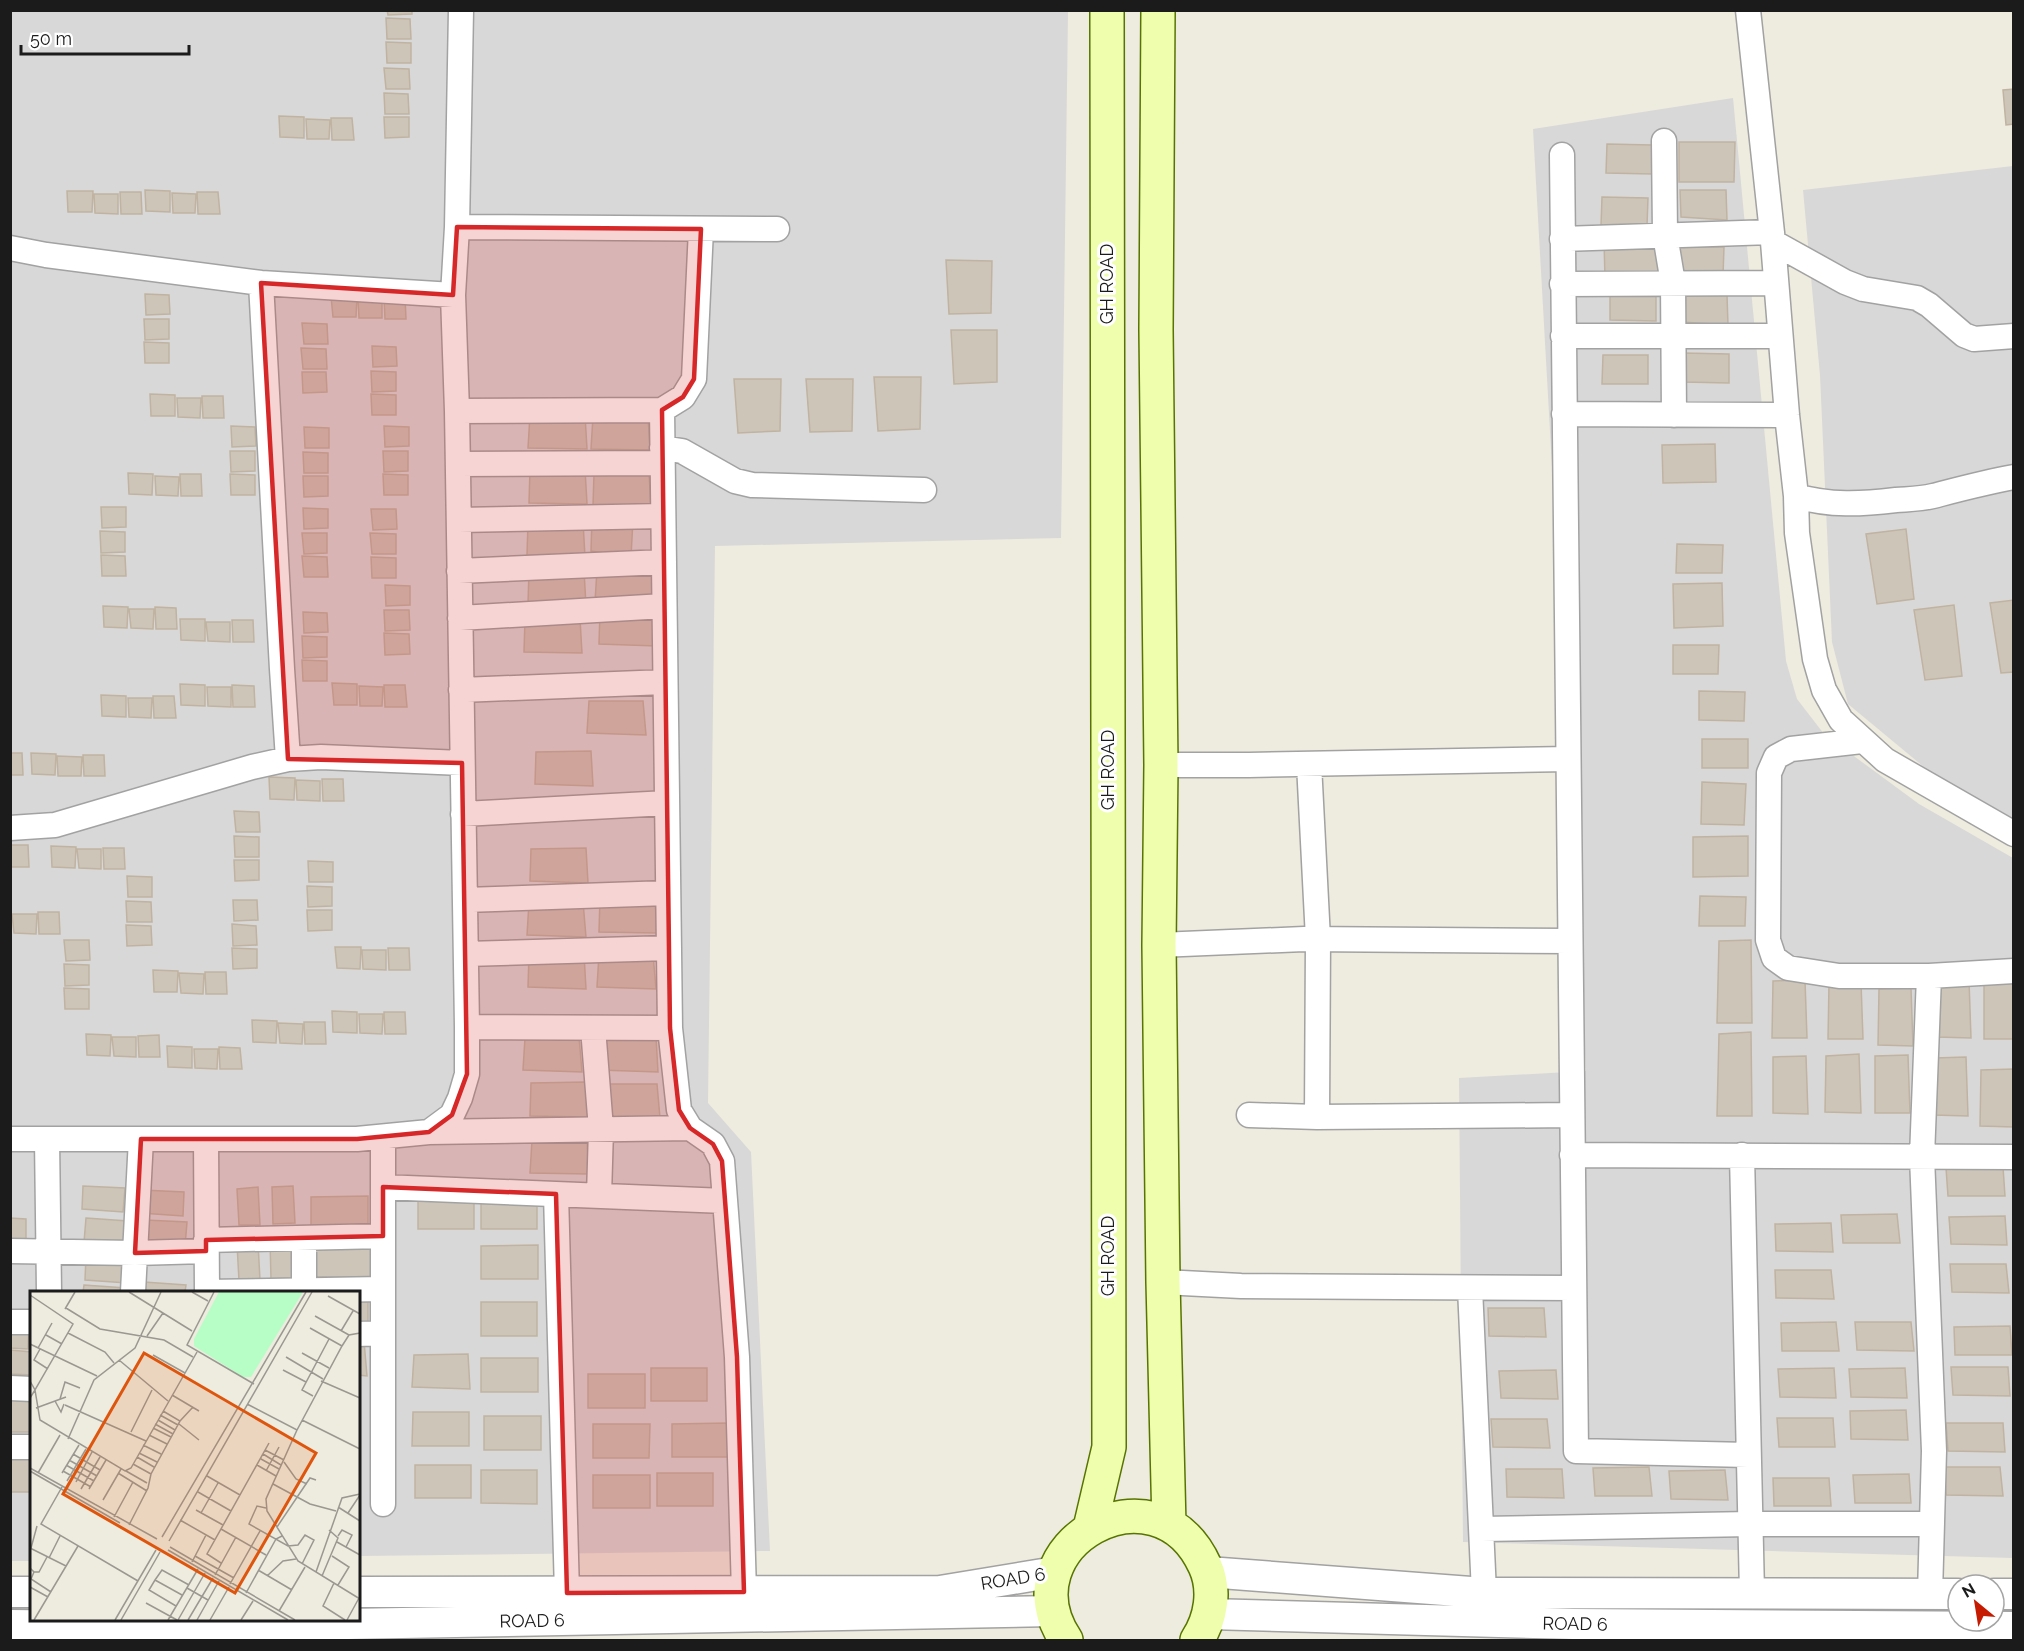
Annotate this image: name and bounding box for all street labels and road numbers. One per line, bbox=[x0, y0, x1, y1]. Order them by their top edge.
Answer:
street label: GH ROAD bbox=[1096, 244, 1117, 324]
street label: GH ROAD bbox=[1097, 730, 1118, 810]
street label: GH ROAD bbox=[1097, 1216, 1118, 1296]
street label: ROAD 6 bbox=[979, 1563, 1047, 1594]
street label: ROAD 6 bbox=[499, 1609, 565, 1632]
street label: ROAD 6 bbox=[1542, 1612, 1608, 1635]

